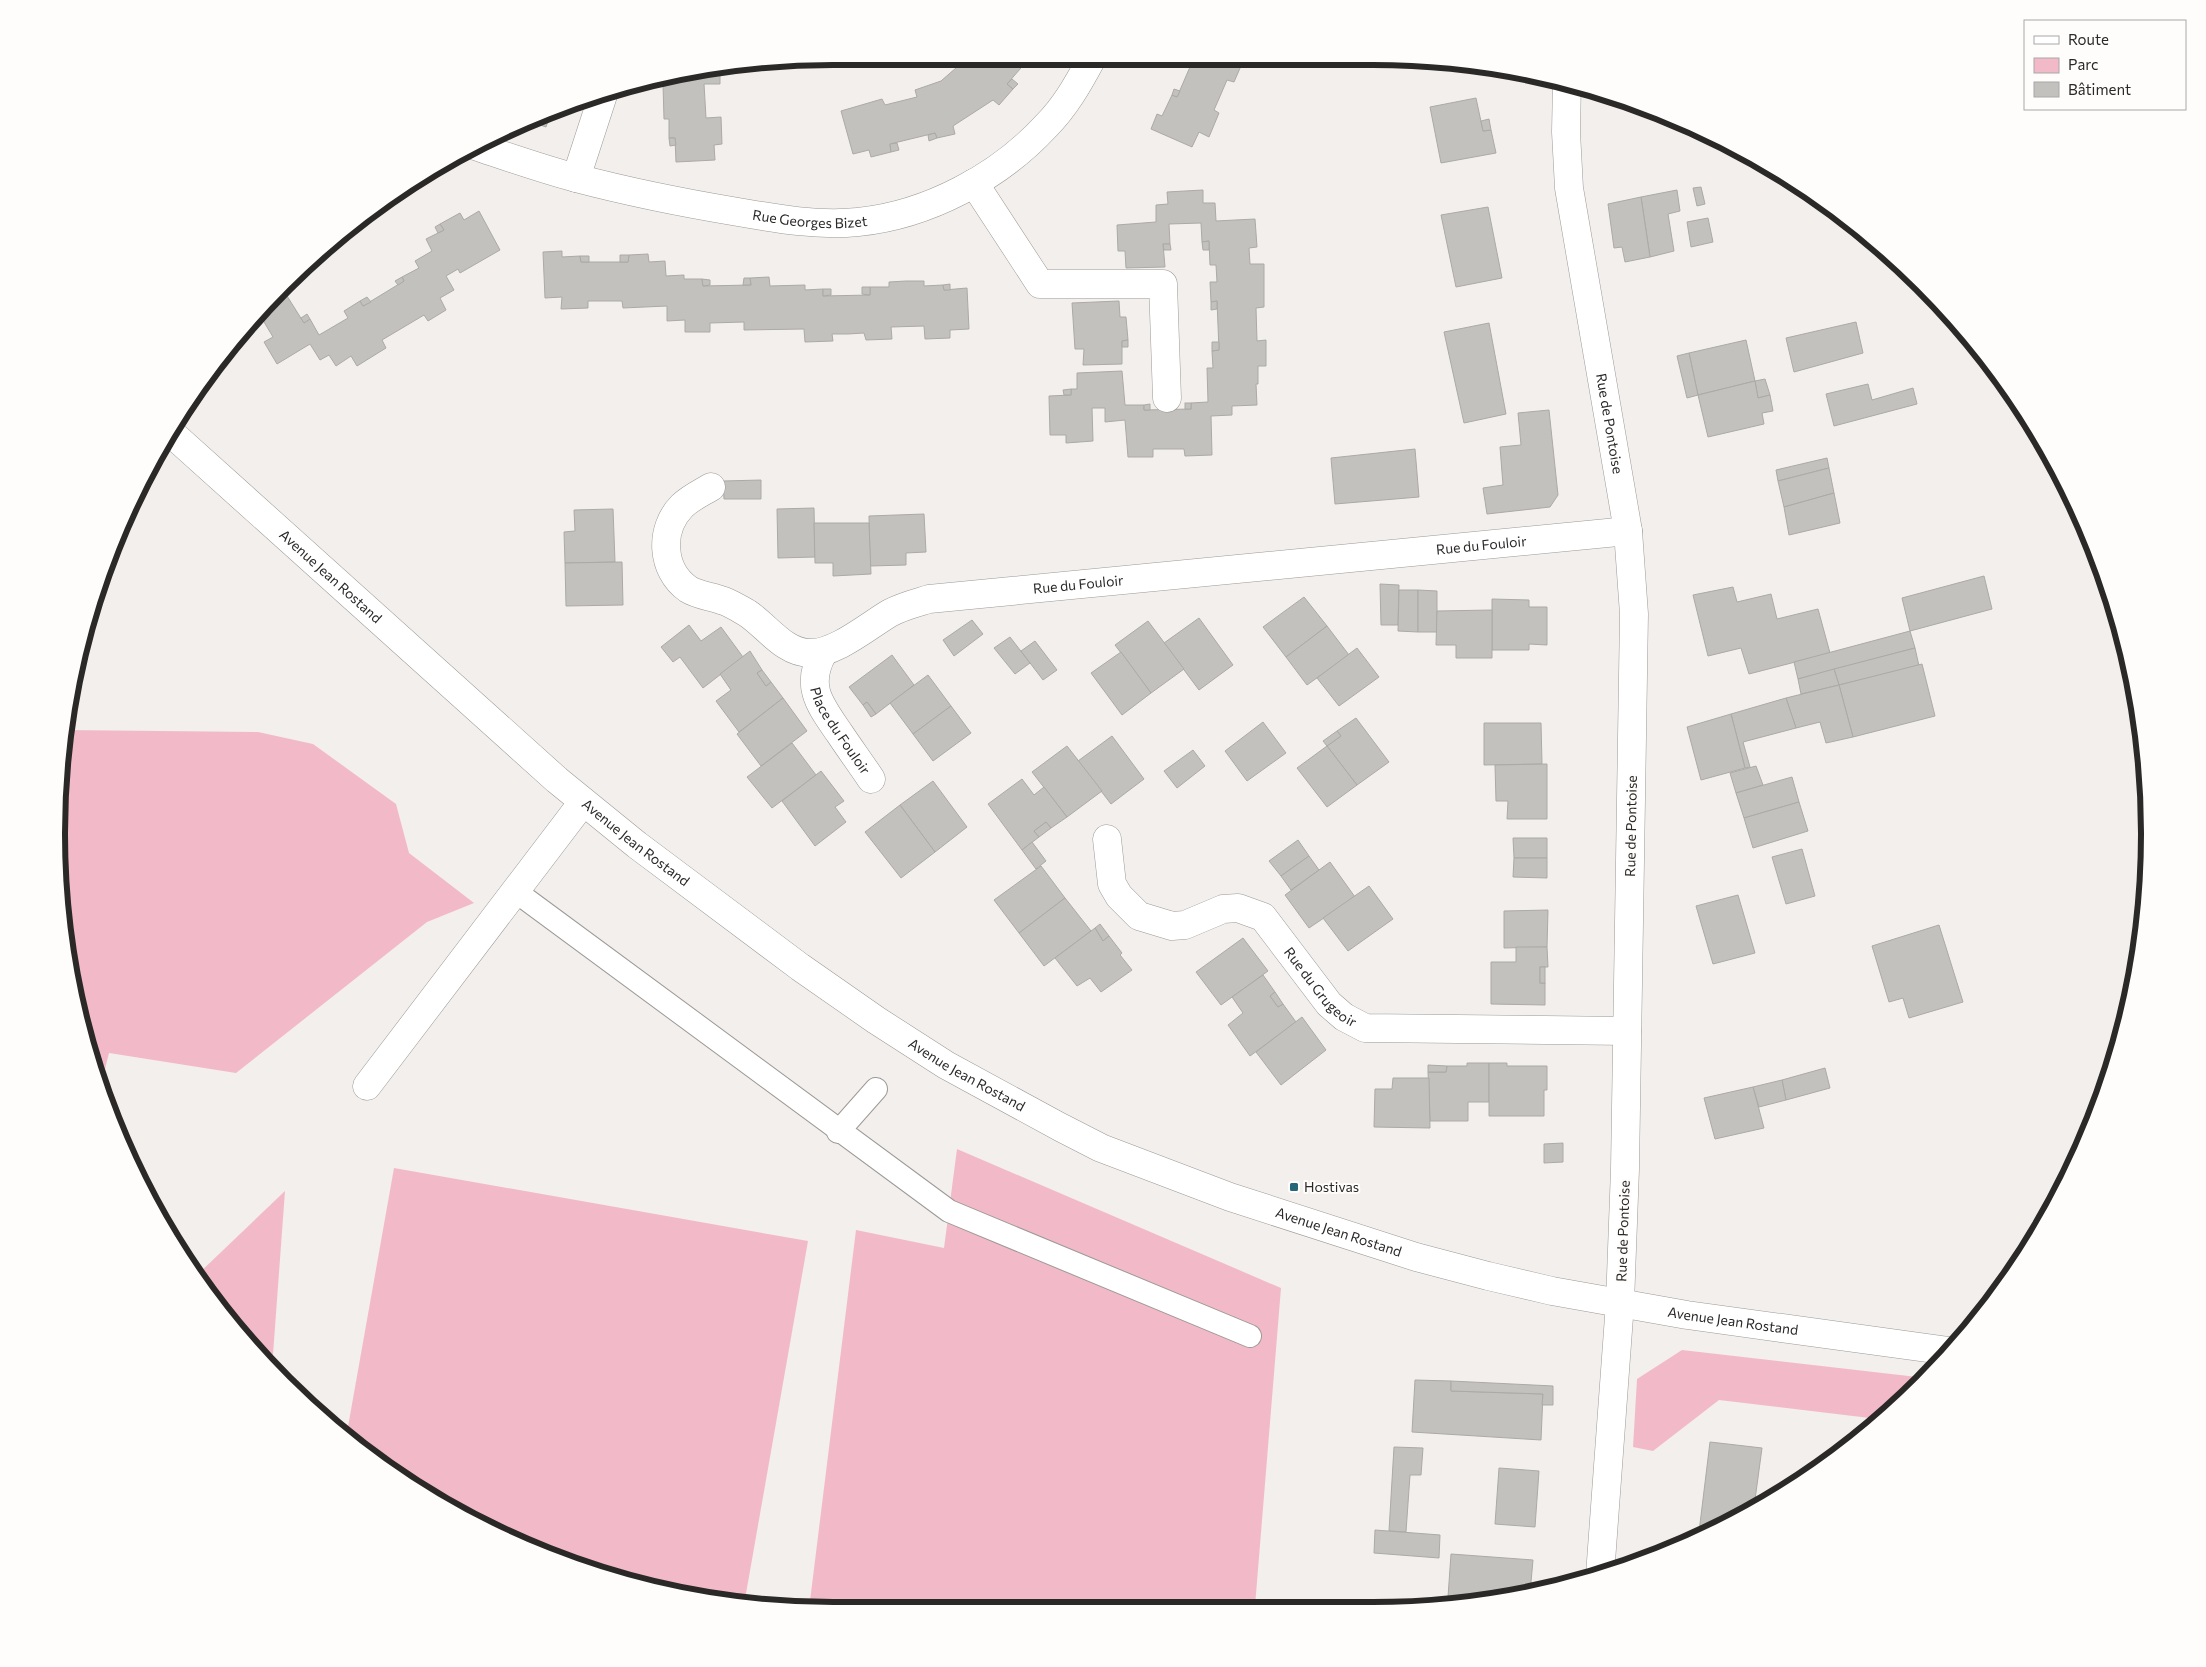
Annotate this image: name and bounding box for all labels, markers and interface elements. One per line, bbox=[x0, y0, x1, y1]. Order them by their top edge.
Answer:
legend bbox=[2024, 20, 2186, 110]
text: Route bbox=[2068, 30, 2109, 48]
text: Parc bbox=[2068, 55, 2098, 73]
text: Bâtiment bbox=[2068, 80, 2131, 98]
street label: Rue Georges Bizet bbox=[751, 206, 869, 231]
street label: Rue de Pontoise bbox=[1593, 372, 1627, 475]
street label: Avenue Jean Rostand bbox=[276, 526, 386, 626]
street label: Rue du Fouloir bbox=[1435, 532, 1528, 558]
street label: Rue du Fouloir bbox=[1032, 571, 1125, 597]
street label: Place du Fouloir bbox=[807, 685, 874, 778]
street label: Rue de Pontoise bbox=[1621, 775, 1640, 877]
street label: Avenue Jean Rostand bbox=[579, 795, 693, 889]
street label: Rue du Grugeoir bbox=[1281, 944, 1360, 1030]
street label: Avenue Jean Rostand bbox=[906, 1034, 1028, 1114]
place label: Hostivas bbox=[1304, 1178, 1359, 1195]
street label: Rue de Pontoise bbox=[1612, 1180, 1633, 1282]
marker: Hostivas bbox=[1288, 1181, 1300, 1193]
street label: Avenue Jean Rostand bbox=[1274, 1203, 1404, 1260]
street label: Avenue Jean Rostand bbox=[1667, 1303, 1799, 1338]

